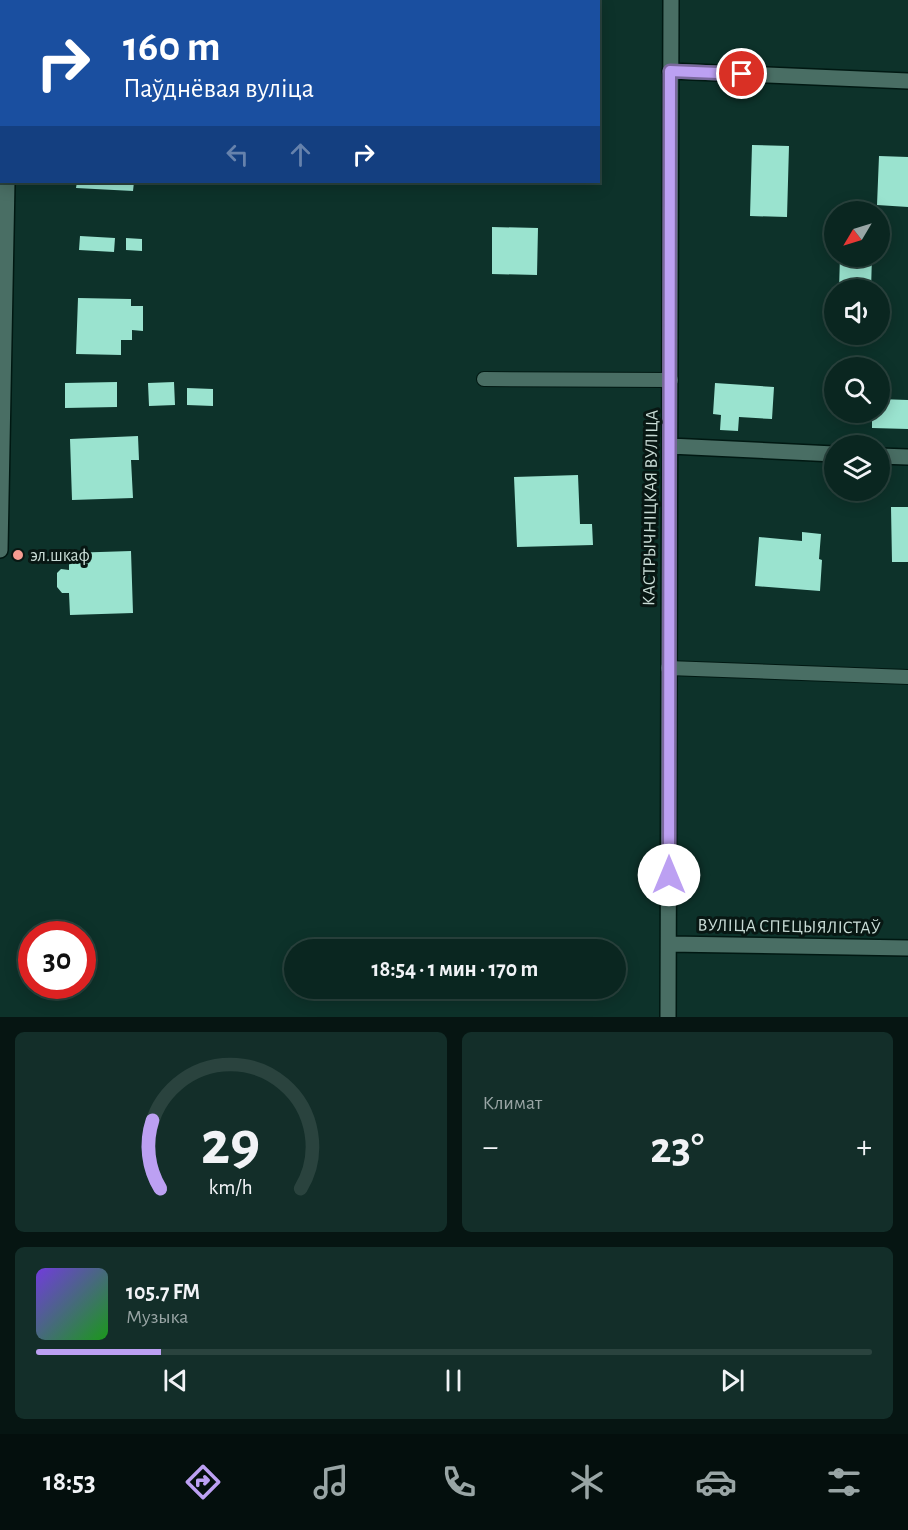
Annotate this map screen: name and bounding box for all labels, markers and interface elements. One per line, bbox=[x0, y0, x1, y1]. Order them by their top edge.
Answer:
icon: right bbox=[24, 24, 102, 102]
text: 160 m bbox=[123, 26, 221, 68]
pin bbox=[716, 48, 767, 99]
icon: arrive bbox=[725, 57, 758, 90]
text: Паўднёвая вуліца bbox=[123, 75, 314, 102]
icon: left bbox=[221, 138, 254, 171]
icon: ahead bbox=[284, 138, 317, 171]
icon: right bbox=[347, 138, 380, 171]
north arrow bbox=[824, 201, 890, 267]
map controls bbox=[824, 201, 890, 501]
button: sound bbox=[824, 279, 890, 345]
button: search bbox=[824, 357, 890, 423]
street label: КАСТРЫЧНІЦКАЯ ВУЛІЦА bbox=[640, 409, 662, 606]
button: layers bbox=[824, 435, 890, 501]
place label: эл.шкаф bbox=[30, 547, 90, 565]
marker: эл.шкаф bbox=[11, 548, 25, 562]
position arrow bbox=[637, 843, 701, 907]
street label: ВУЛІЦА СПЕЦЫЯЛІСТАЎ bbox=[697, 914, 881, 938]
speed limit sign: 30 bbox=[18, 921, 96, 999]
text: 18:54 · 1 мин · 170 m bbox=[372, 958, 538, 980]
text: Климат bbox=[483, 1093, 542, 1113]
text: 29 bbox=[201, 1113, 261, 1175]
text: 23° bbox=[650, 1126, 704, 1171]
text: − bbox=[483, 1131, 498, 1164]
text: + bbox=[856, 1131, 872, 1164]
text: km/h bbox=[209, 1177, 253, 1198]
text: 105.7 FM bbox=[126, 1281, 200, 1303]
text: Музыка bbox=[126, 1307, 188, 1327]
icon: previous bbox=[159, 1364, 192, 1397]
icon: pause bbox=[437, 1364, 470, 1397]
icon: next bbox=[716, 1364, 749, 1397]
icon: directions bbox=[182, 1461, 224, 1503]
icon: music bbox=[310, 1461, 352, 1503]
icon: phone bbox=[438, 1461, 480, 1503]
icon: climate bbox=[566, 1461, 608, 1503]
icon: car bbox=[695, 1461, 737, 1503]
icon: filters bbox=[823, 1461, 865, 1503]
text: 18:53 bbox=[43, 1468, 96, 1495]

